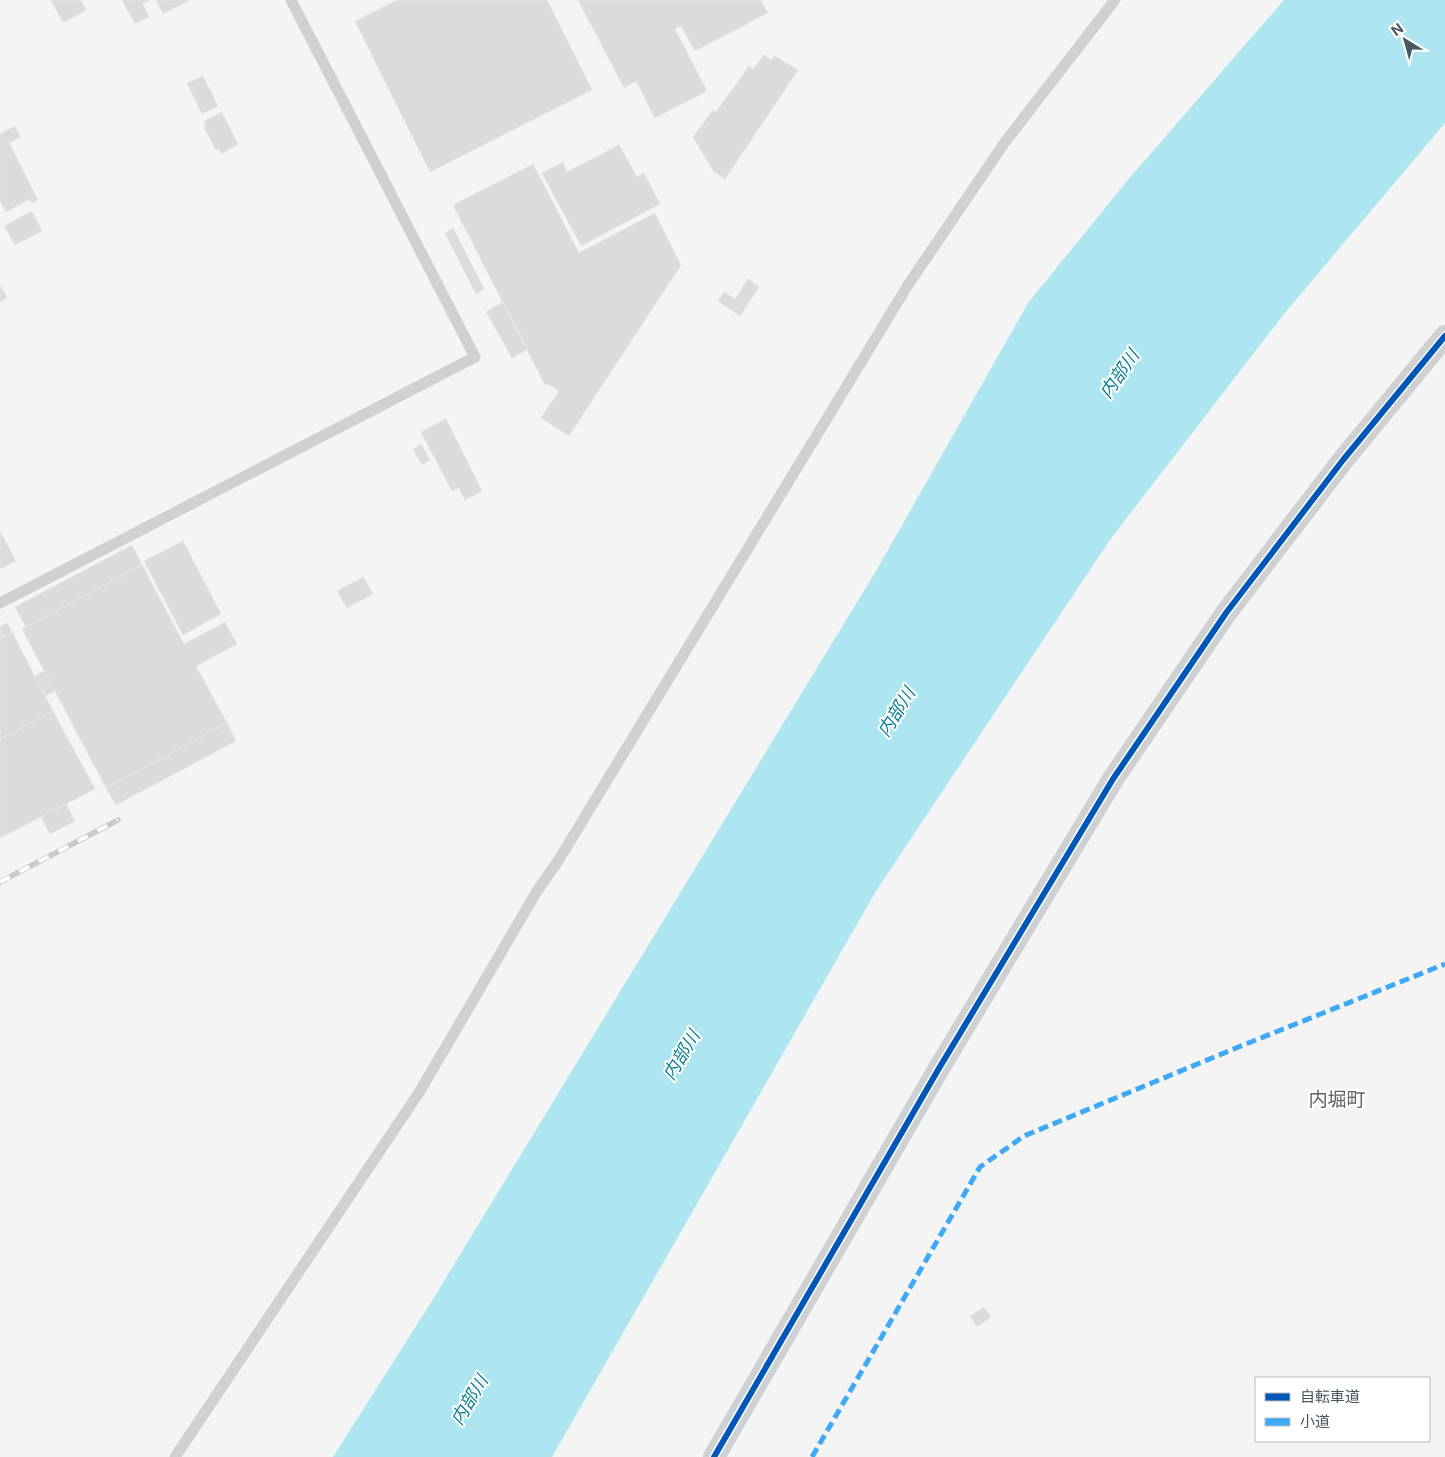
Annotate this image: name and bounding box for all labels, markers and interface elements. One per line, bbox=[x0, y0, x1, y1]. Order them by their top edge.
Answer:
north arrow bbox=[1380, 15, 1430, 65]
text: N bbox=[1387, 19, 1406, 39]
water label: 内部川 bbox=[1095, 344, 1144, 402]
water label: 内部川 bbox=[873, 682, 920, 740]
water label: 内部川 bbox=[658, 1025, 705, 1084]
district label: 内堀町 bbox=[1308, 1088, 1366, 1111]
water label: 内部川 bbox=[446, 1370, 493, 1429]
legend bbox=[1255, 1377, 1430, 1442]
text: 自転車道 bbox=[1300, 1387, 1360, 1406]
text: 小道 bbox=[1300, 1412, 1330, 1431]

